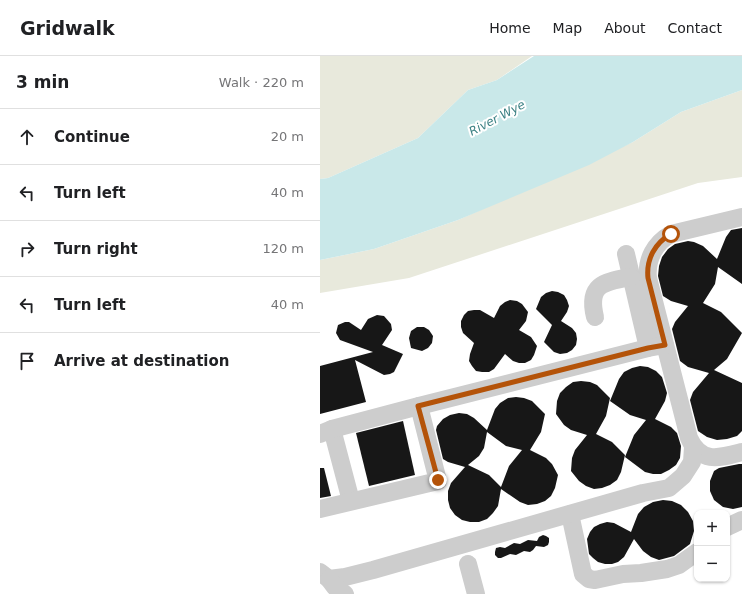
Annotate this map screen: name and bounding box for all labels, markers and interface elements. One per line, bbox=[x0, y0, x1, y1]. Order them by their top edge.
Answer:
text: Gridwalk bbox=[20, 17, 115, 39]
text: Home bbox=[489, 20, 531, 36]
text: Map bbox=[553, 20, 582, 36]
text: About bbox=[604, 20, 646, 36]
text: Contact bbox=[668, 20, 722, 36]
text: 3 min bbox=[16, 72, 69, 92]
text: Walk · 220 m bbox=[219, 75, 304, 90]
water label: River Wye bbox=[467, 97, 527, 139]
icon: ahead bbox=[16, 126, 38, 148]
text: Continue bbox=[54, 128, 130, 146]
text: 20 m bbox=[271, 129, 304, 144]
icon: left bbox=[16, 182, 38, 204]
text: Turn left bbox=[54, 184, 126, 202]
text: 40 m bbox=[271, 185, 304, 200]
route start bbox=[662, 225, 680, 243]
icon: right bbox=[16, 238, 38, 260]
text: Turn right bbox=[54, 240, 138, 258]
text: 120 m bbox=[262, 241, 304, 256]
icon: left bbox=[16, 294, 38, 316]
text: Turn left bbox=[54, 296, 126, 314]
text: 40 m bbox=[271, 297, 304, 312]
icon: arrive bbox=[16, 350, 38, 372]
text: Arrive at destination bbox=[54, 352, 229, 370]
route end bbox=[429, 471, 447, 489]
map controls bbox=[694, 510, 730, 582]
button: + bbox=[694, 510, 730, 546]
button: − bbox=[694, 546, 730, 582]

